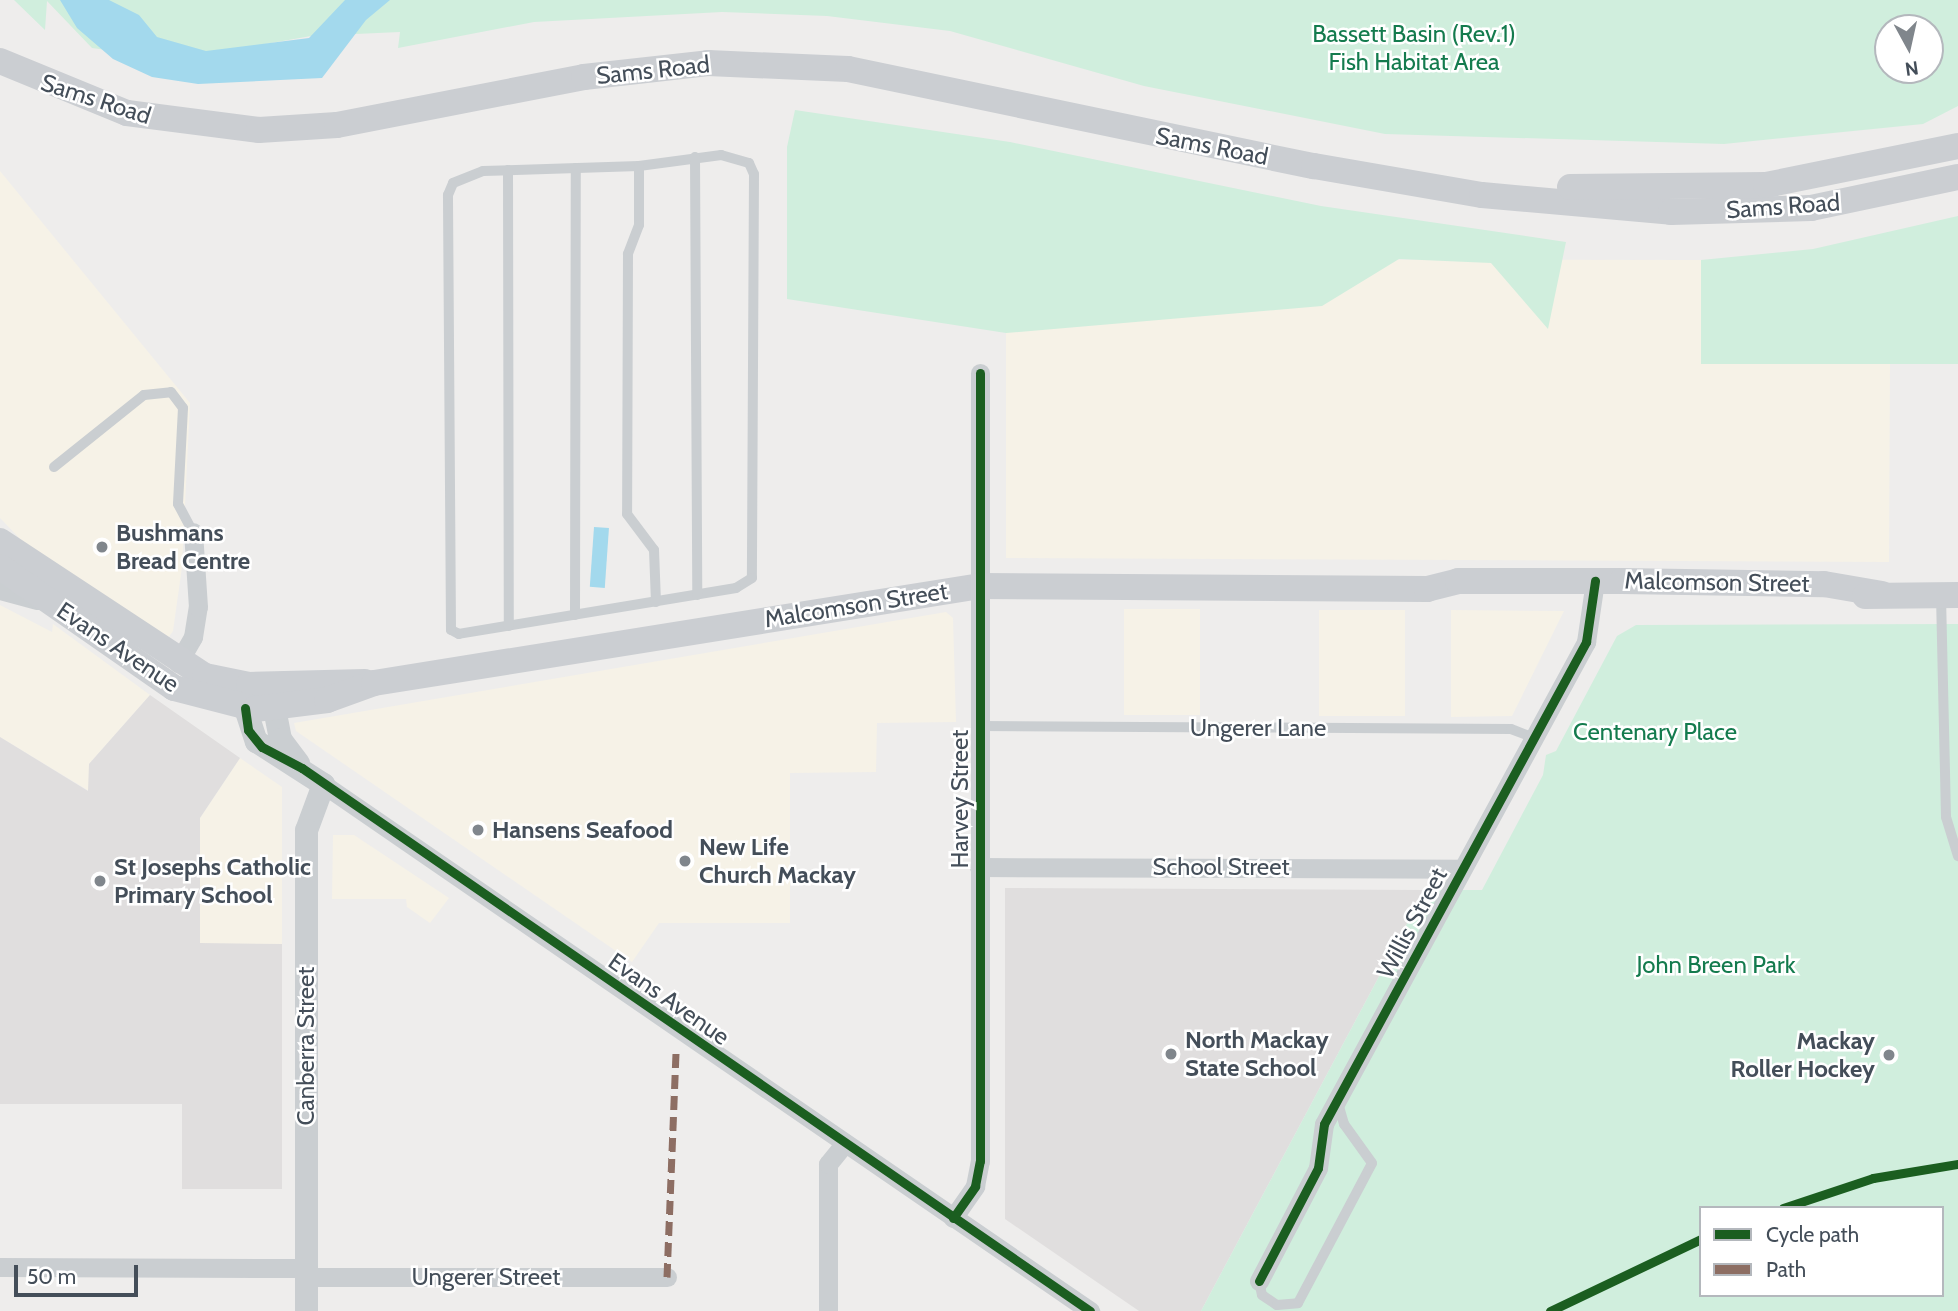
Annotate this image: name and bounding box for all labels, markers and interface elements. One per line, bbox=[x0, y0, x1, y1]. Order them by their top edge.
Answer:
north arrow bbox=[1874, 14, 1944, 84]
park label: Bassett Basin (Rev.1) Fish Habitat Area bbox=[1312, 20, 1516, 76]
street label: Sams Road bbox=[595, 50, 711, 90]
text: N bbox=[1903, 56, 1920, 81]
street label: Sams Road bbox=[37, 68, 155, 130]
street label: Sams Road bbox=[1153, 121, 1271, 171]
street label: Sams Road bbox=[1725, 188, 1841, 224]
place label: Bushmans Bread Centre bbox=[116, 519, 250, 575]
marker: Bushmans Bread Centre bbox=[94, 539, 110, 555]
street label: Malcomson Street bbox=[1624, 566, 1810, 598]
street label: Malcomson Street bbox=[762, 576, 950, 634]
street label: Evans Avenue bbox=[52, 596, 184, 698]
street label: Ungerer Lane bbox=[1190, 714, 1326, 742]
park label: Centenary Place bbox=[1573, 718, 1737, 746]
street label: Harvey Street bbox=[946, 730, 974, 868]
place label: Hansens Seafood bbox=[492, 816, 673, 844]
marker: Hansens Seafood bbox=[470, 822, 486, 838]
place label: New Life Church Mackay bbox=[699, 833, 856, 889]
place label: St Josephs Catholic Primary School bbox=[114, 853, 311, 909]
marker: New Life Church Mackay bbox=[677, 853, 693, 869]
street label: School Street bbox=[1152, 853, 1290, 881]
street label: Willis Street bbox=[1371, 863, 1453, 983]
marker: St Josephs Catholic Primary School bbox=[92, 873, 108, 889]
street label: Evans Avenue bbox=[603, 947, 735, 1051]
park label: John Breen Park bbox=[1637, 951, 1795, 979]
street label: Canberra Street bbox=[292, 967, 320, 1125]
place label: North Mackay State School bbox=[1185, 1026, 1329, 1082]
place label: Mackay Roller Hockey bbox=[1731, 1027, 1875, 1083]
marker: North Mackay State School bbox=[1163, 1046, 1179, 1062]
marker: Mackay Roller Hockey bbox=[1881, 1047, 1897, 1063]
legend bbox=[1699, 1206, 1944, 1297]
text: Cycle path bbox=[1766, 1222, 1859, 1247]
scale bar bbox=[18, 1252, 142, 1296]
text: Path bbox=[1766, 1257, 1806, 1282]
street label: Ungerer Street bbox=[412, 1263, 560, 1291]
text: 50 m bbox=[27, 1264, 76, 1289]

